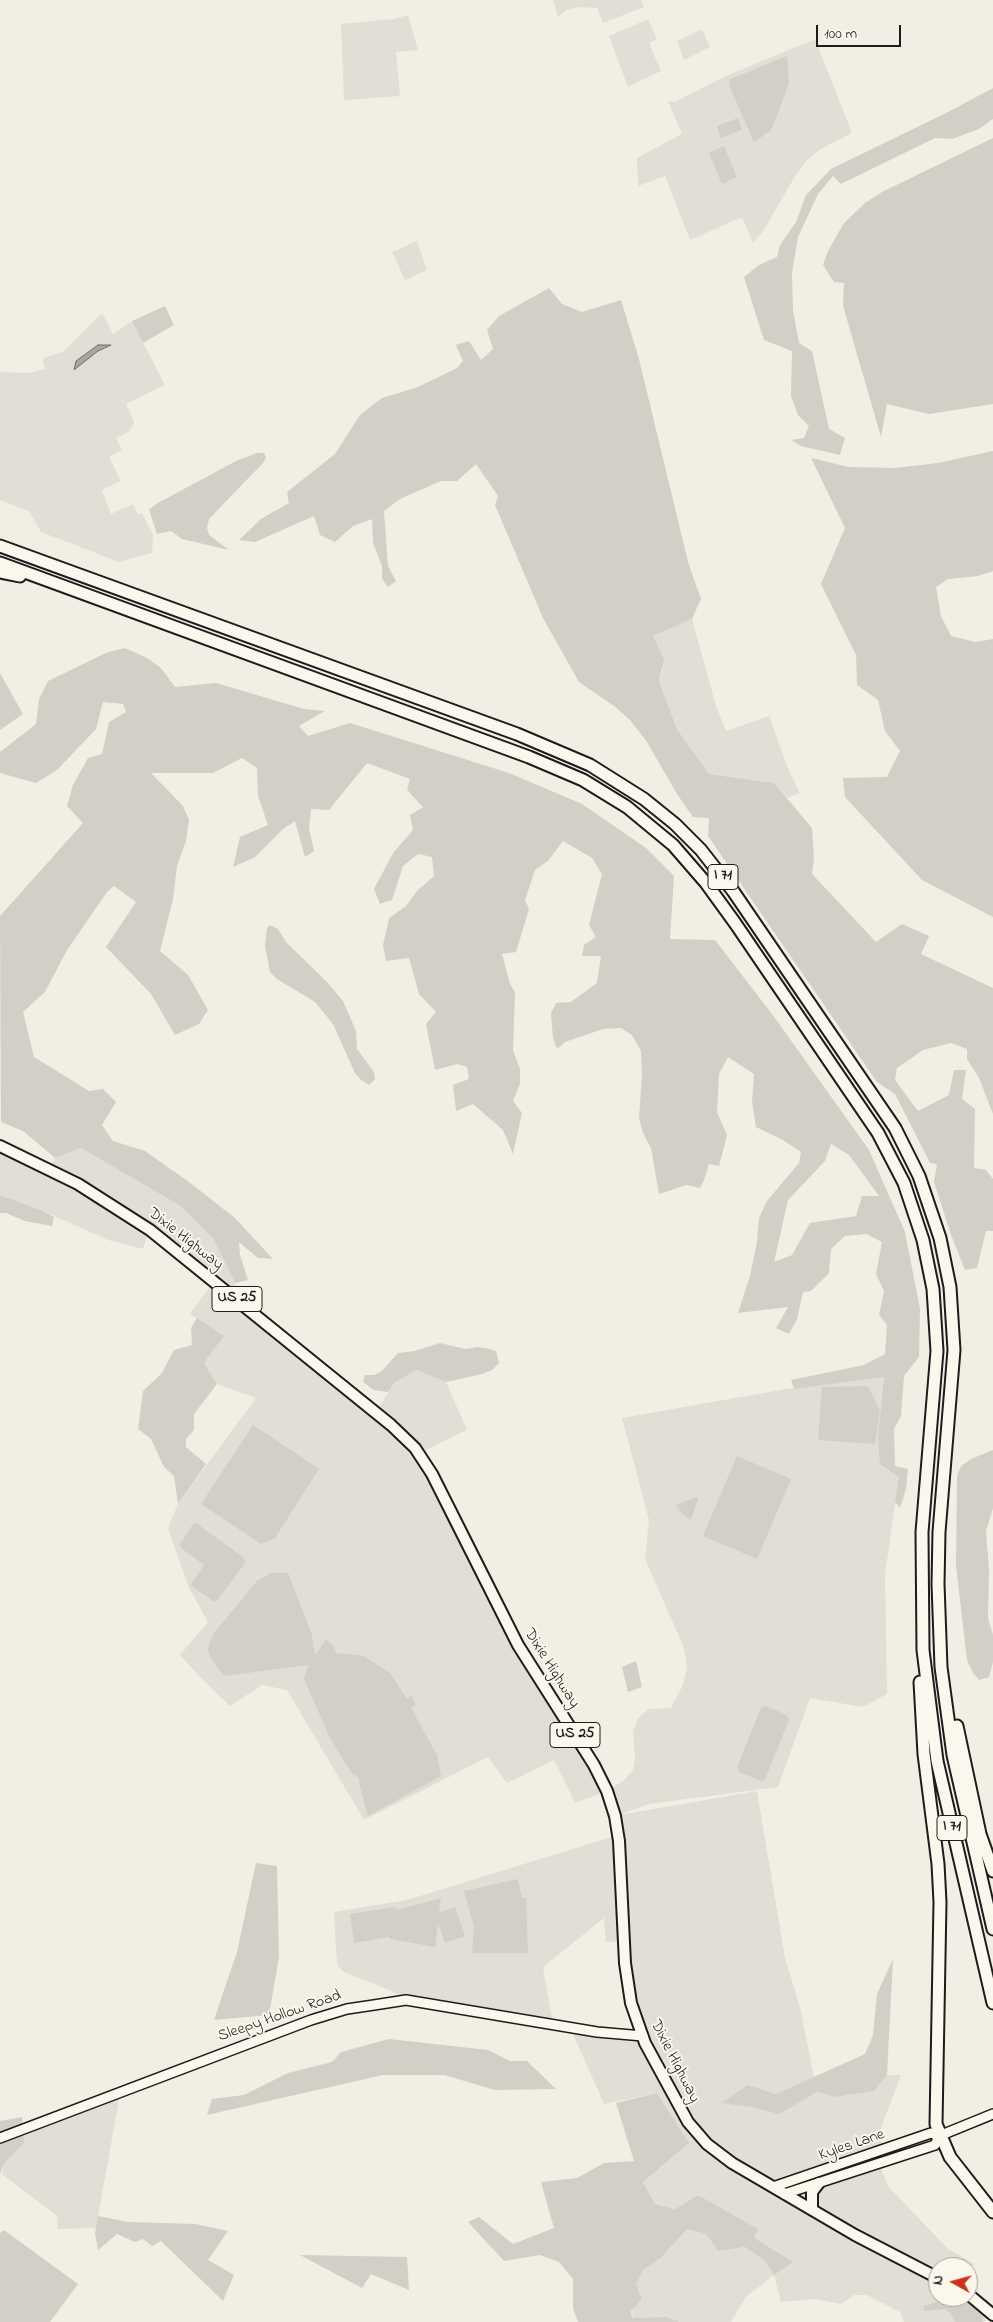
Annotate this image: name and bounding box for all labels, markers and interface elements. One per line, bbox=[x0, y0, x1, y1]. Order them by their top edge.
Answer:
scale bar bbox=[818, 15, 903, 47]
text: 100 m bbox=[824, 23, 857, 45]
road number: I 71 bbox=[708, 864, 738, 890]
street label: Dixie Highway bbox=[144, 1205, 226, 1275]
road number: US 25 bbox=[212, 1286, 262, 1312]
street label: Dixie Highway bbox=[519, 1626, 583, 1712]
road number: US 25 bbox=[550, 1722, 600, 1748]
road number: I 71 bbox=[937, 1816, 967, 1840]
street label: Sleepy Hollow Road bbox=[216, 1987, 344, 2047]
street label: Dixie Highway bbox=[645, 2017, 703, 2107]
street label: Kyles Lane bbox=[817, 2126, 887, 2166]
north arrow bbox=[928, 2257, 978, 2307]
text: N bbox=[928, 2274, 950, 2286]

